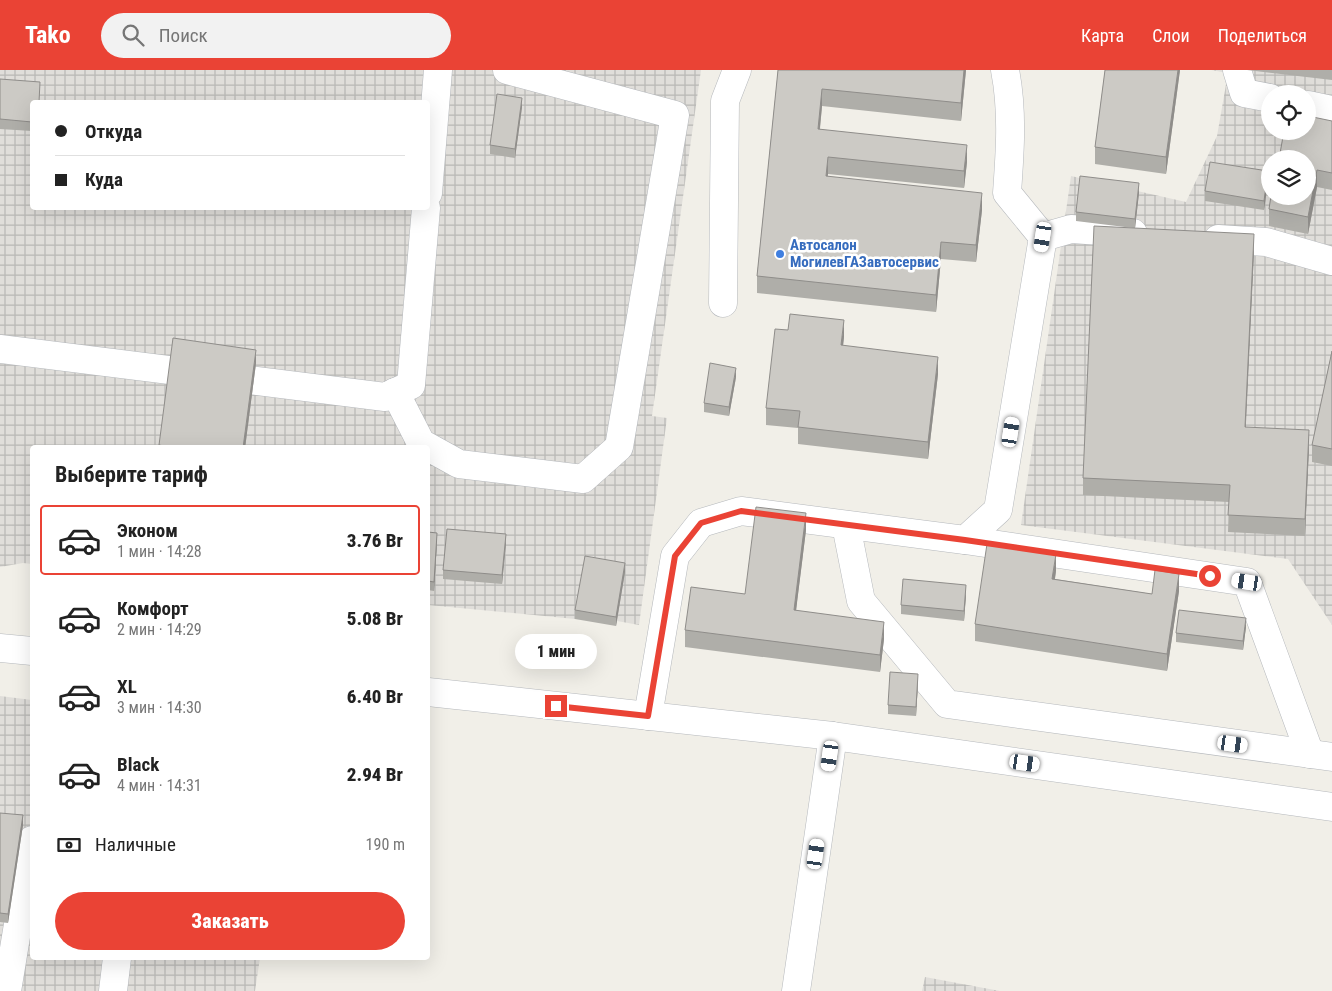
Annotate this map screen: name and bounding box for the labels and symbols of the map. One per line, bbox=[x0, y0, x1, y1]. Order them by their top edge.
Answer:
car bbox=[1033, 221, 1052, 253]
place label: Автосалон МогилевГАЗавтосервис bbox=[790, 236, 939, 271]
marker: Автосалон МогилевГАЗавтосервис bbox=[774, 248, 786, 260]
car bbox=[1001, 416, 1020, 448]
route start bbox=[1199, 565, 1221, 587]
car bbox=[1231, 572, 1262, 592]
callout: 1 мин bbox=[515, 634, 597, 668]
route end bbox=[545, 695, 567, 717]
car bbox=[1217, 734, 1248, 754]
car bbox=[820, 740, 839, 772]
car bbox=[1009, 753, 1040, 773]
car bbox=[806, 838, 825, 870]

